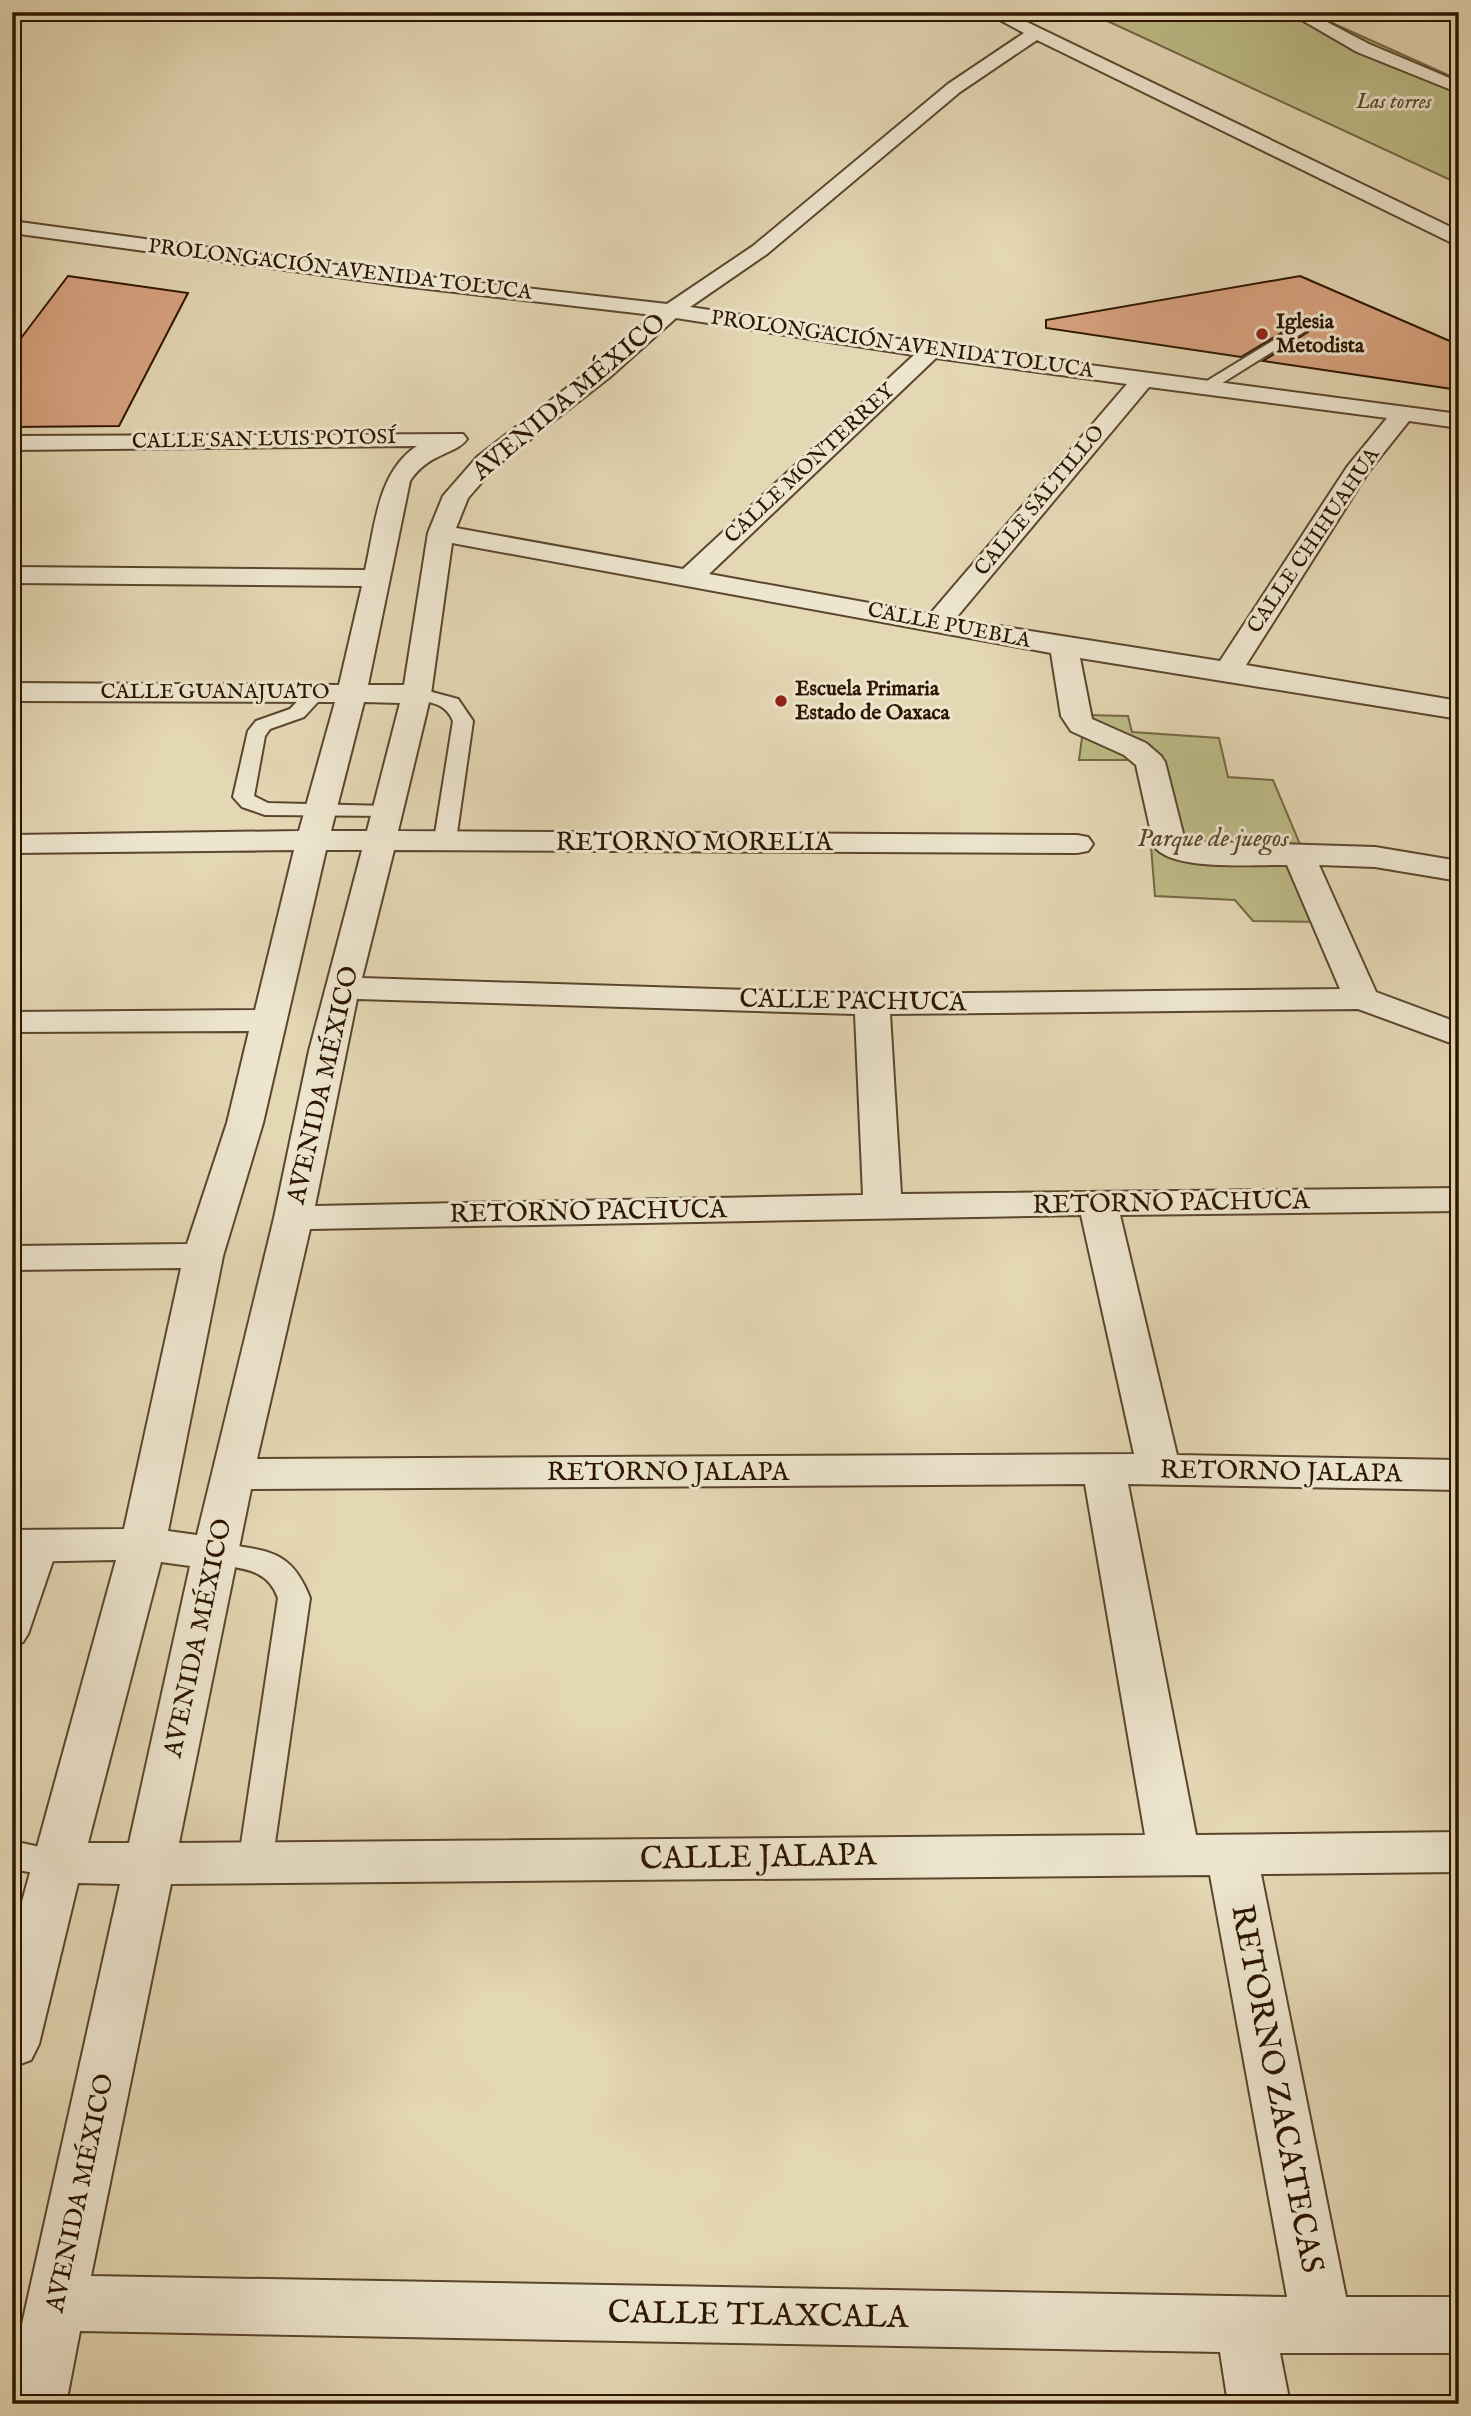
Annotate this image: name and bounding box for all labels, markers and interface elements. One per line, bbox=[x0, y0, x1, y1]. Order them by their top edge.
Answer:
park label: Las torres bbox=[1355, 89, 1433, 116]
street label: PROLONGACIÓN AVENIDA TOLUCA bbox=[147, 232, 534, 307]
street label: PROLONGACIÓN AVENIDA TOLUCA bbox=[709, 304, 1096, 385]
street label: AVENIDA MÉXICO bbox=[464, 306, 673, 488]
place label: Iglesia Metodista bbox=[1276, 309, 1365, 360]
marker: Iglesia Metodista bbox=[1254, 326, 1270, 342]
street label: CALLE MONTERREY bbox=[719, 377, 902, 550]
street label: CALLE SALTILLO bbox=[969, 420, 1111, 582]
street label: CALLE SAN LUIS POTOSÍ bbox=[132, 423, 397, 456]
street label: CALLE CHIHUAHUA bbox=[1242, 442, 1387, 639]
street label: CALLE PUEBLA bbox=[865, 597, 1034, 655]
place label: Escuela Primaria Estado de Oaxaca bbox=[795, 676, 951, 727]
street label: CALLE GUANAJUATO bbox=[101, 679, 329, 706]
marker: Escuela Primaria Estado de Oaxaca bbox=[773, 693, 789, 709]
park label: Parque de juegos bbox=[1137, 822, 1289, 856]
street label: RETORNO MORELIA bbox=[555, 826, 834, 859]
street label: AVENIDA MÉXICO bbox=[279, 963, 366, 1208]
street label: CALLE PACHUCA bbox=[739, 983, 968, 1020]
street label: RETORNO PACHUCA bbox=[1032, 1184, 1311, 1222]
street label: RETORNO PACHUCA bbox=[449, 1193, 728, 1231]
street label: RETORNO JALAPA bbox=[1160, 1453, 1404, 1491]
street label: RETORNO JALAPA bbox=[547, 1456, 791, 1489]
street label: AVENIDA MÉXICO bbox=[156, 1516, 239, 1761]
street label: CALLE JALAPA bbox=[639, 1835, 878, 1881]
street label: RETORNO ZACATECAS bbox=[1220, 1901, 1332, 2277]
street label: AVENIDA MÉXICO bbox=[38, 2071, 121, 2316]
street label: CALLE TLAXCALA bbox=[607, 2293, 910, 2339]

